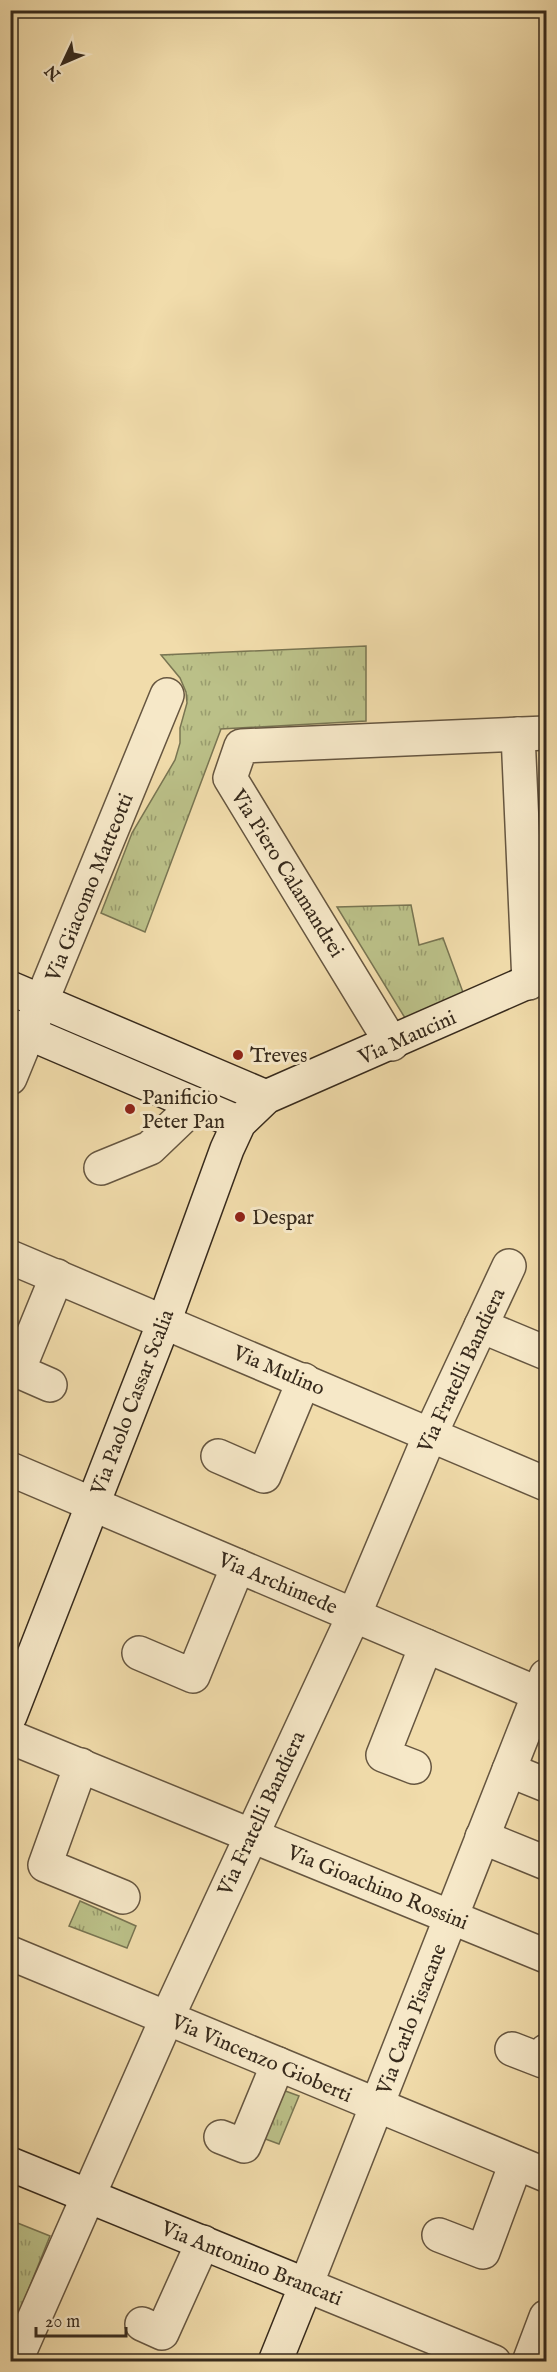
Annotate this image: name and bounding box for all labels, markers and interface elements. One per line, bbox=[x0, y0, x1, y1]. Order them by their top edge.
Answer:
north arrow bbox=[33, 33, 93, 93]
text: N bbox=[42, 60, 66, 85]
street label: Via Piero Calamandrei bbox=[223, 784, 349, 963]
street label: Via Giacomo Matteotti bbox=[40, 789, 141, 987]
street label: Via Maucini bbox=[354, 1005, 461, 1072]
place label: Treves bbox=[250, 1043, 307, 1070]
marker: Treves bbox=[231, 1048, 245, 1062]
place label: Panificio Peter Pan bbox=[142, 1085, 225, 1136]
marker: Panificio Peter Pan bbox=[123, 1102, 137, 1116]
place label: Despar bbox=[252, 1205, 314, 1232]
marker: Despar bbox=[233, 1210, 247, 1224]
street label: Via Fratelli Bandiera bbox=[412, 1283, 513, 1458]
street label: Via Paolo Cassar Scalia bbox=[85, 1305, 182, 1500]
street label: Via Mulino bbox=[227, 1340, 328, 1403]
street label: Via Archimede bbox=[213, 1547, 342, 1622]
street label: Via Fratelli Bandiera bbox=[212, 1726, 313, 1901]
street label: Via Gioachino Rossini bbox=[282, 1839, 472, 1937]
street label: Via Carlo Pisacane bbox=[371, 1940, 454, 2100]
street label: Via Vincenzo Gioberti bbox=[166, 2009, 356, 2110]
street label: Via Antonino Brancati bbox=[156, 2215, 346, 2313]
scale bar bbox=[36, 2300, 126, 2338]
text: 20 m bbox=[45, 2311, 80, 2334]

